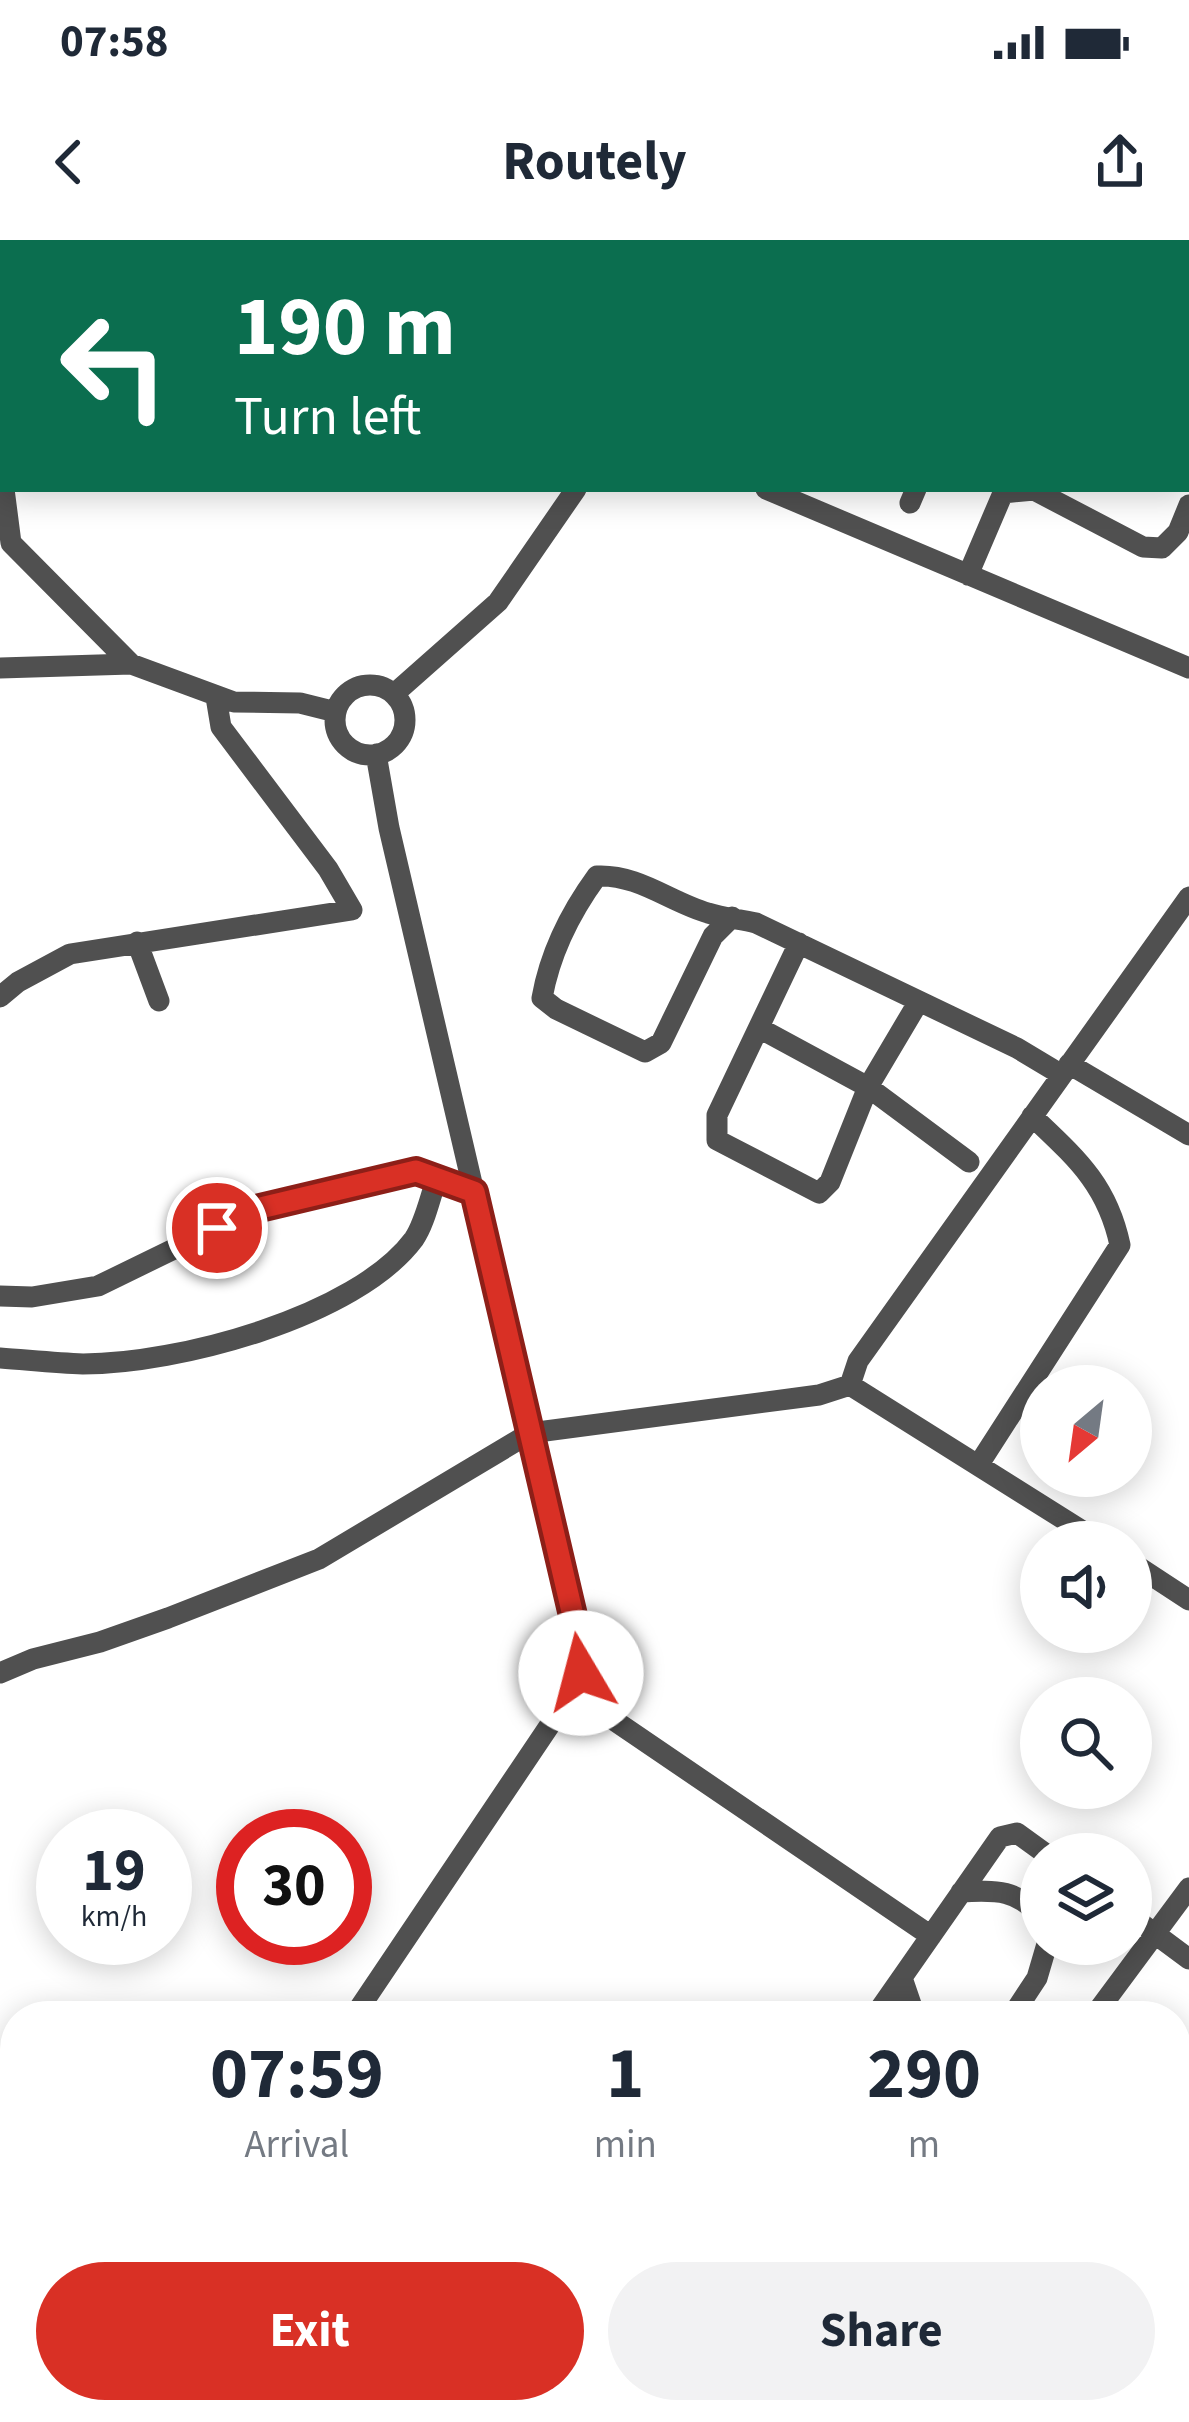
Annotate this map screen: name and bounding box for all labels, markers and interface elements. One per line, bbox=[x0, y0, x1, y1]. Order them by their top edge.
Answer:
text: 07:58 bbox=[60, 10, 169, 74]
text: Routely bbox=[502, 124, 687, 201]
icon: back bbox=[36, 129, 102, 195]
icon: share bbox=[1087, 129, 1153, 195]
text: 190 m bbox=[234, 268, 456, 388]
icon: left bbox=[36, 288, 192, 444]
text: Turn left bbox=[234, 379, 421, 456]
pin bbox=[166, 1177, 268, 1279]
icon: arrive bbox=[184, 1195, 250, 1261]
north arrow bbox=[1020, 1365, 1152, 1497]
map controls bbox=[1020, 1365, 1152, 1965]
button: sound bbox=[1020, 1521, 1152, 1653]
position arrow bbox=[518, 1610, 644, 1736]
button: search bbox=[1020, 1677, 1152, 1809]
speed limit sign: 30 bbox=[216, 1809, 372, 1965]
text: 19 bbox=[82, 1829, 146, 1914]
button: layers bbox=[1020, 1833, 1152, 1965]
text: km/h bbox=[81, 1895, 147, 1938]
text: 07:59 bbox=[210, 2023, 384, 2126]
text: 1 bbox=[606, 2023, 644, 2126]
text: 290 bbox=[867, 2023, 981, 2126]
text: Arrival bbox=[244, 2117, 349, 2173]
text: min bbox=[594, 2117, 657, 2173]
text: m bbox=[908, 2117, 940, 2173]
button: Exit bbox=[36, 2262, 584, 2400]
button: Share bbox=[608, 2262, 1155, 2400]

